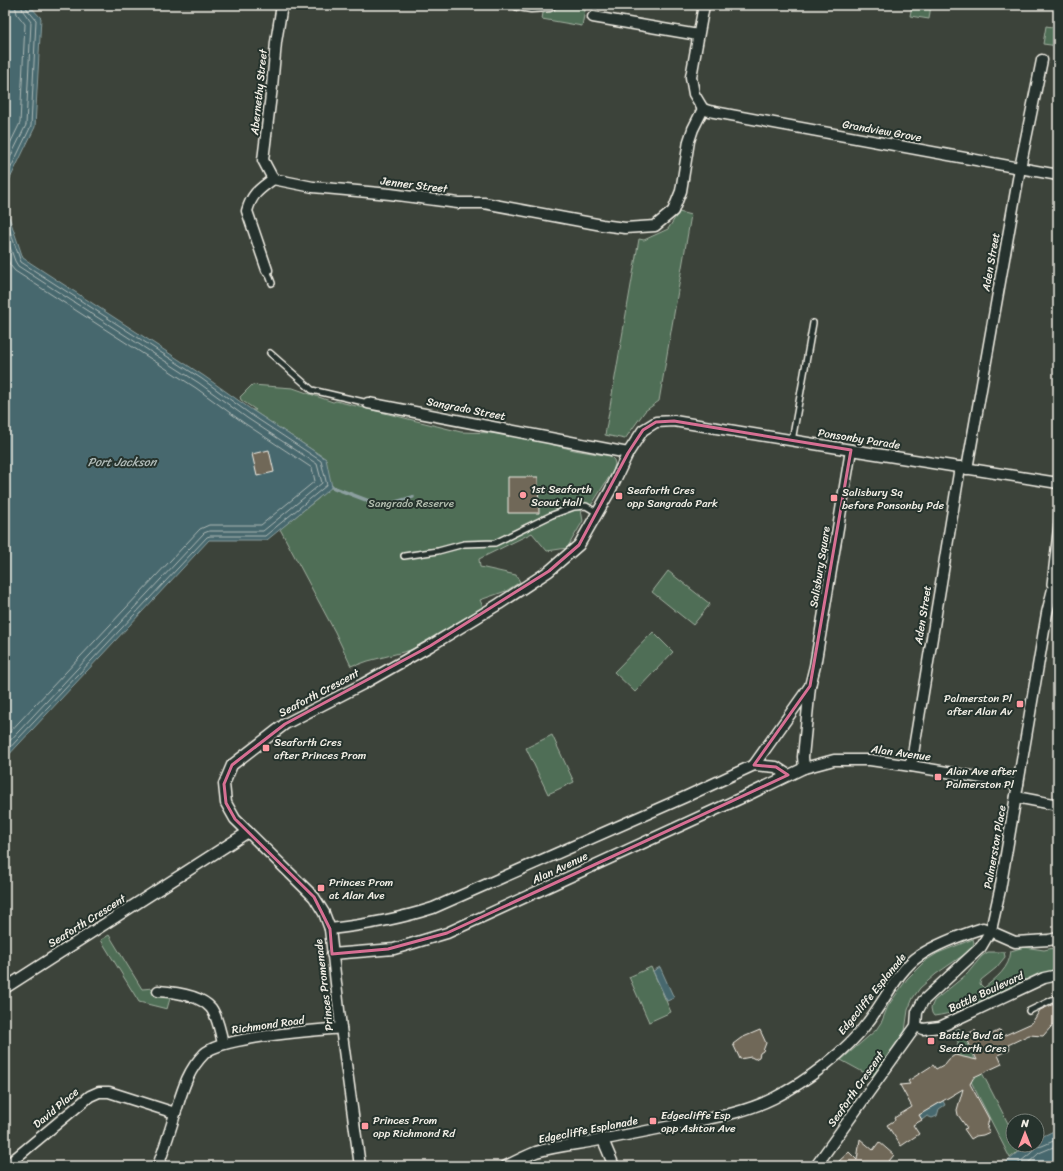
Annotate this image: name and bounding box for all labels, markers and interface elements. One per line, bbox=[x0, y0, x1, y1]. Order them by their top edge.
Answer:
street label: Abernethy Street bbox=[245, 48, 273, 137]
street label: Grandview Grove bbox=[841, 115, 924, 147]
street label: Jenner Street bbox=[378, 171, 449, 199]
street label: Aden Street bbox=[976, 231, 1006, 294]
street label: Sangrado Street bbox=[425, 392, 507, 426]
street label: Ponsonby Parade bbox=[816, 423, 902, 455]
water label: Port Jackson bbox=[88, 451, 158, 473]
place label: 1st Seaforth Scout Hall bbox=[531, 480, 592, 512]
place label: Seaforth Cres opp Sangrado Park bbox=[627, 481, 718, 513]
place label: Salisbury Sq before Ponsonby Pde bbox=[842, 483, 945, 515]
marker: 1st Seaforth Scout Hall bbox=[518, 490, 528, 500]
marker: Seaforth Cres opp Sangrado Park bbox=[614, 491, 624, 501]
marker: Salisbury Sq before Ponsonby Pde bbox=[829, 493, 839, 503]
park label: Sangrado Reserve bbox=[368, 494, 455, 513]
street label: Salisbury Square bbox=[804, 524, 836, 609]
street label: Aden Street bbox=[909, 584, 937, 647]
street label: Seaforth Crescent bbox=[275, 663, 363, 722]
place label: Palmerston Pl after Alan Av bbox=[944, 689, 1013, 721]
marker: Palmerston Pl after Alan Av bbox=[1015, 699, 1025, 709]
place label: Seaforth Cres after Princes Prom bbox=[274, 733, 367, 765]
street label: Alan Avenue bbox=[869, 739, 932, 767]
marker: Seaforth Cres after Princes Prom bbox=[261, 743, 271, 753]
place label: Alan Ave after Palmerston Pl bbox=[945, 762, 1018, 794]
marker: Alan Ave after Palmerston Pl bbox=[933, 772, 943, 782]
street label: Palmerston Place bbox=[978, 803, 1012, 890]
street label: Alan Avenue bbox=[528, 847, 592, 890]
place label: Princes Prom at Alan Ave bbox=[329, 873, 393, 905]
marker: Princes Prom at Alan Ave bbox=[316, 883, 326, 893]
street label: Seaforth Crescent bbox=[44, 889, 130, 953]
street label: Princes Promenade bbox=[309, 937, 339, 1032]
street label: Edgecliffe Esplanade bbox=[833, 948, 912, 1039]
street label: Battle Boulevard bbox=[945, 966, 1028, 1018]
street label: Richmond Road bbox=[231, 1010, 307, 1039]
place label: Battle Bvd at Seaforth Cres bbox=[939, 1026, 1007, 1058]
marker: Battle Bvd at Seaforth Cres bbox=[926, 1036, 936, 1046]
street label: Seaforth Crescent bbox=[823, 1047, 890, 1131]
street label: David Place bbox=[29, 1083, 83, 1133]
place label: Edgecliffe Esp opp Ashton Ave bbox=[661, 1106, 736, 1138]
place label: Princes Prom opp Richmond Rd bbox=[373, 1111, 456, 1143]
street label: Edgecliffe Esplanade bbox=[537, 1111, 640, 1149]
north arrow bbox=[1005, 1113, 1045, 1153]
text: N bbox=[1020, 1114, 1029, 1133]
marker: Edgecliffe Esp opp Ashton Ave bbox=[648, 1116, 658, 1126]
marker: Princes Prom opp Richmond Rd bbox=[360, 1121, 370, 1131]

